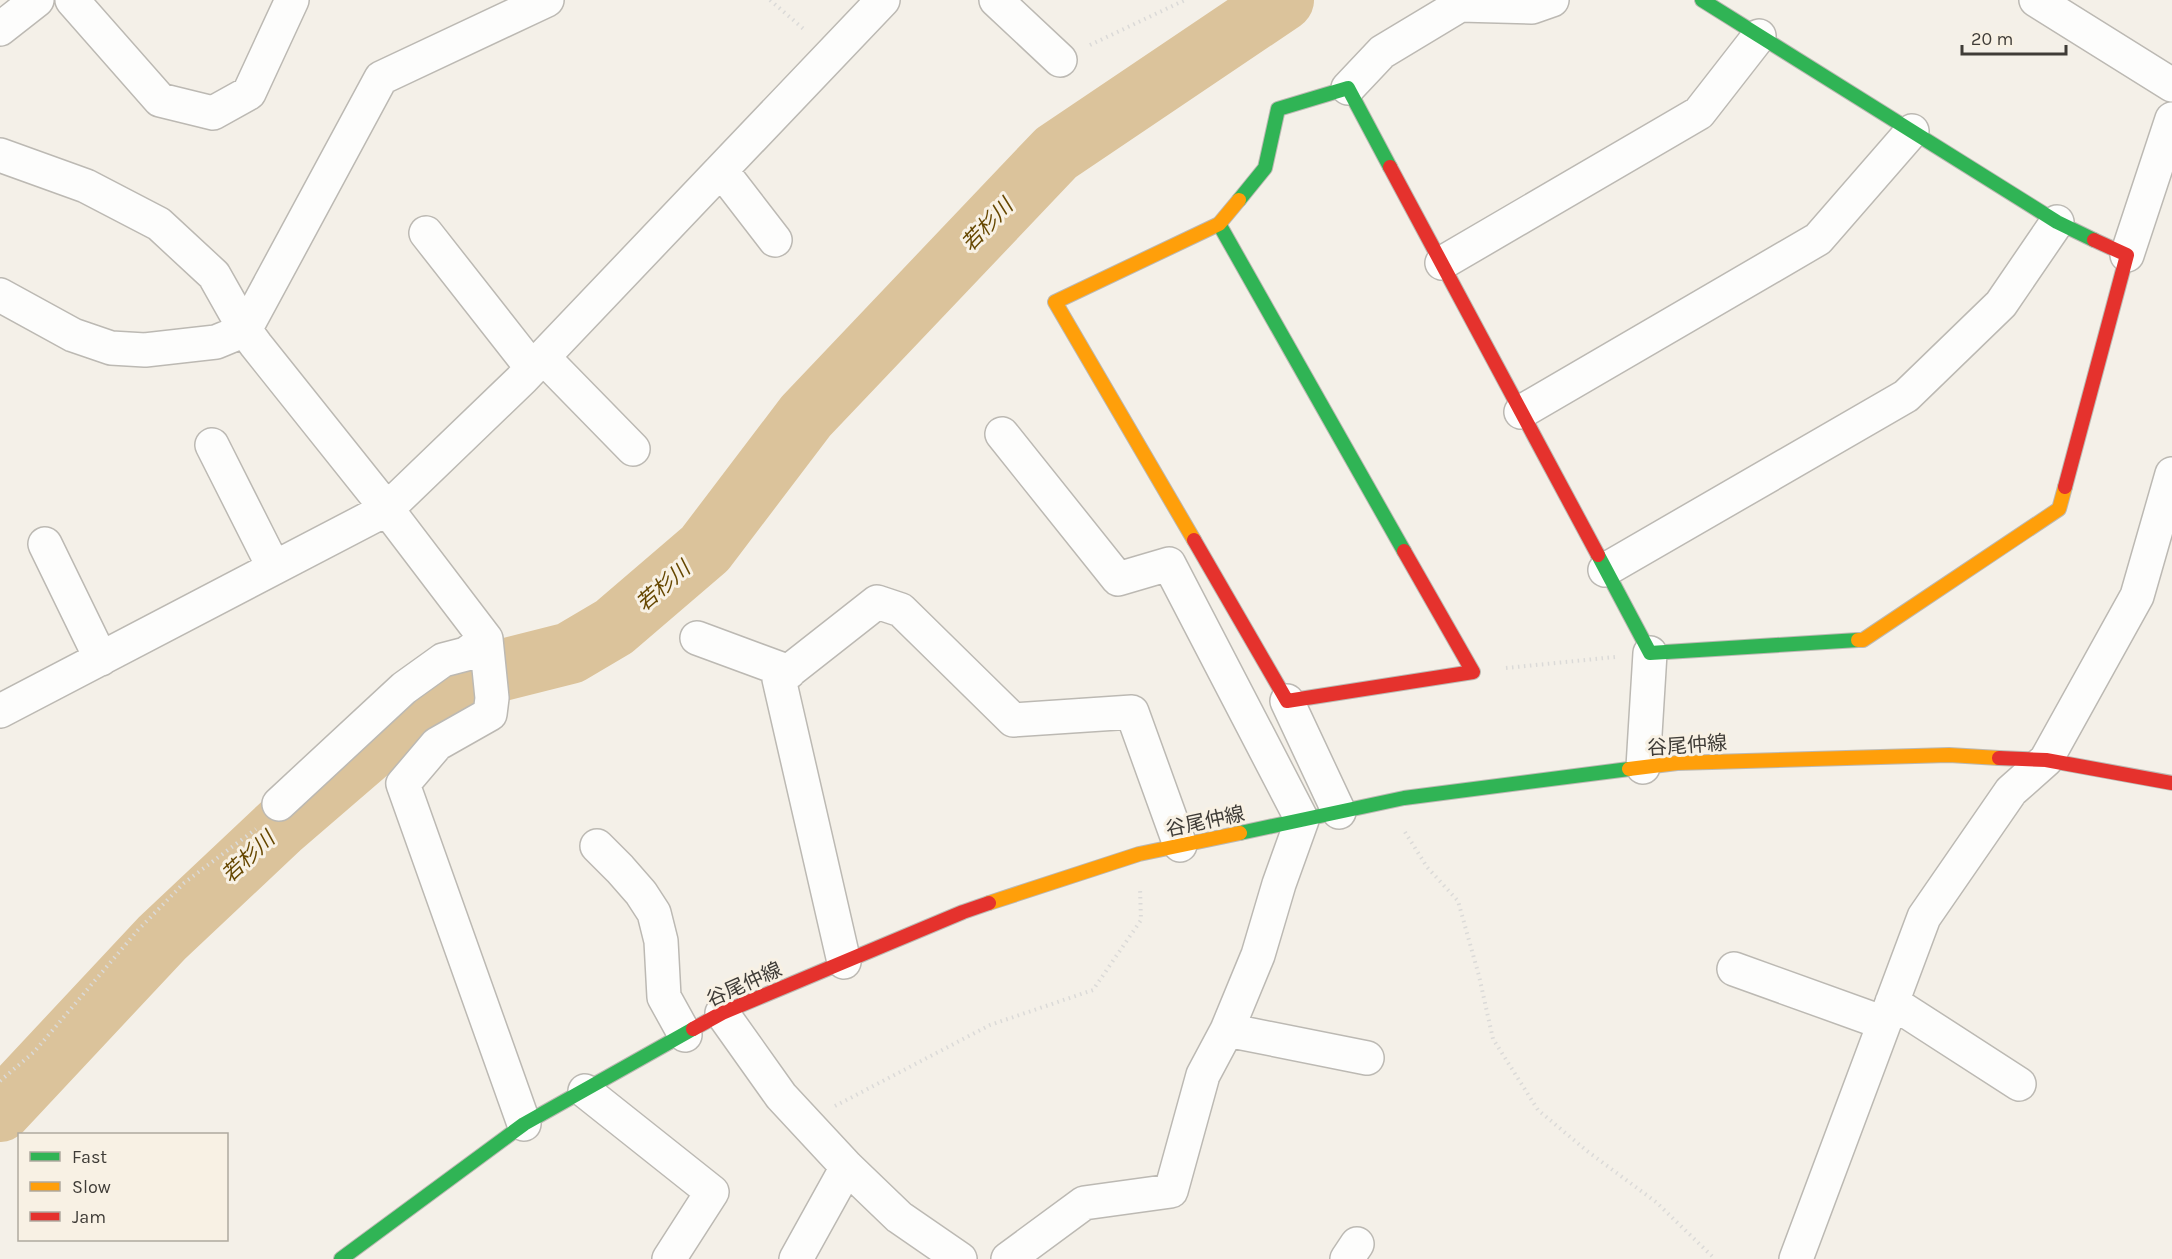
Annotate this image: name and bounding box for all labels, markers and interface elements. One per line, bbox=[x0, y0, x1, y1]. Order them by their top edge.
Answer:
scale bar bbox=[1962, 18, 2066, 56]
text: 20 m bbox=[1971, 28, 2013, 50]
water label: 若杉川 bbox=[956, 193, 1019, 256]
water label: 若杉川 bbox=[631, 555, 696, 616]
street label: 谷尾仲線 bbox=[1646, 731, 1728, 760]
street label: 谷尾仲線 bbox=[1164, 802, 1247, 841]
water label: 若杉川 bbox=[217, 825, 281, 887]
street label: 谷尾仲線 bbox=[703, 958, 785, 1011]
legend bbox=[18, 1133, 228, 1241]
text: Fast bbox=[72, 1146, 107, 1168]
text: Slow bbox=[72, 1176, 111, 1198]
text: Jam bbox=[72, 1206, 106, 1228]

